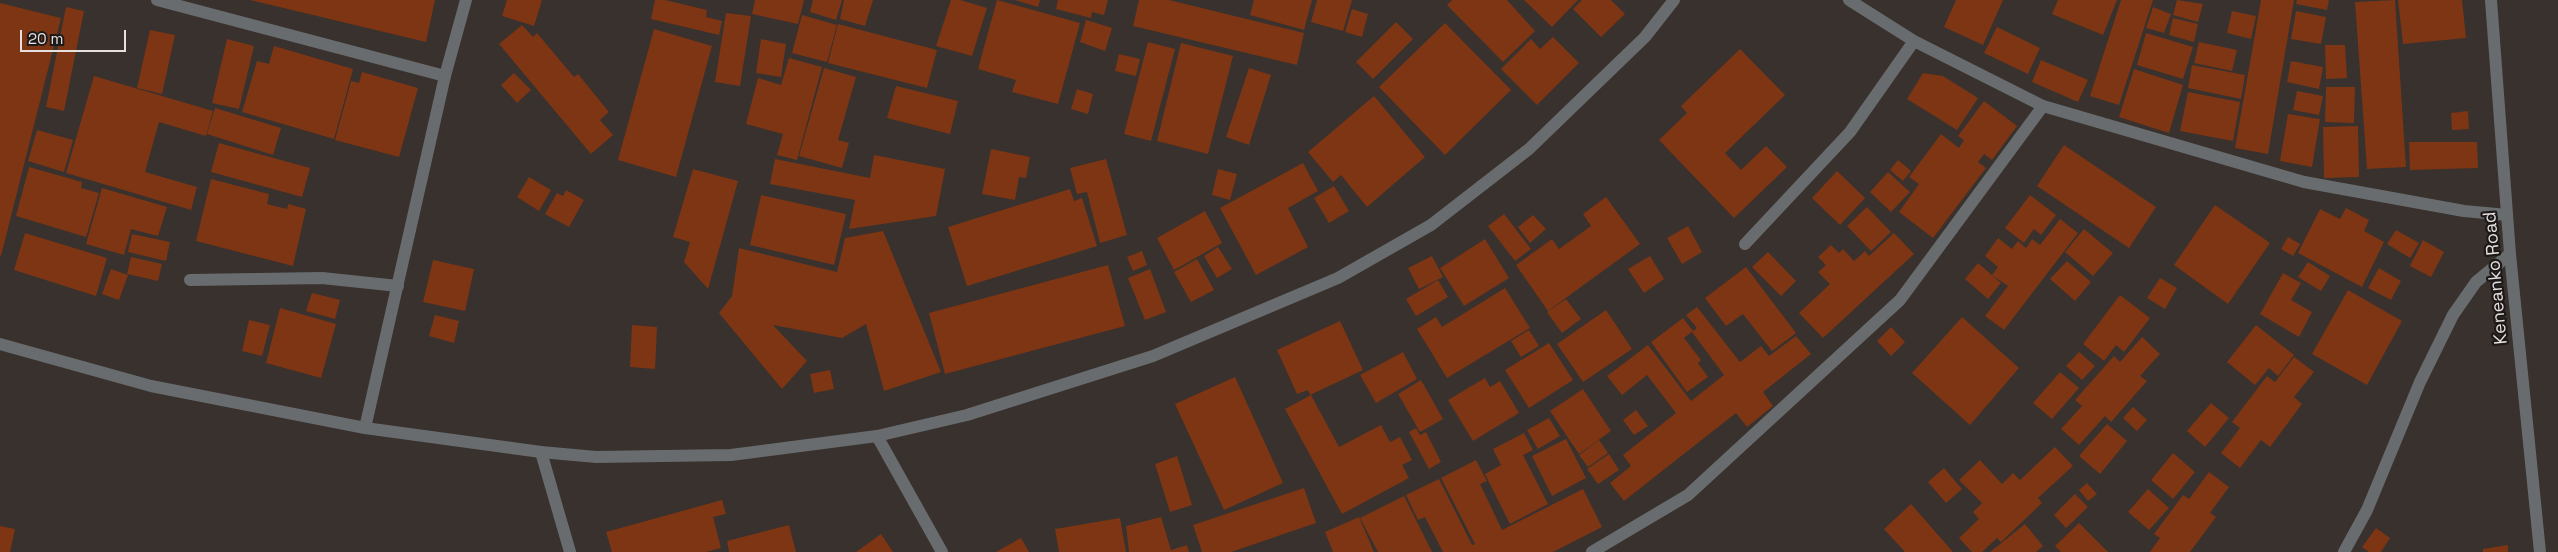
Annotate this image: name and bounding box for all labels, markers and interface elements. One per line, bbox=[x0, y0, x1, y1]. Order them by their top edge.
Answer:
scale bar bbox=[22, 20, 129, 52]
text: 20 m bbox=[28, 29, 63, 48]
street label: Keneanko Road bbox=[2479, 211, 2513, 345]

